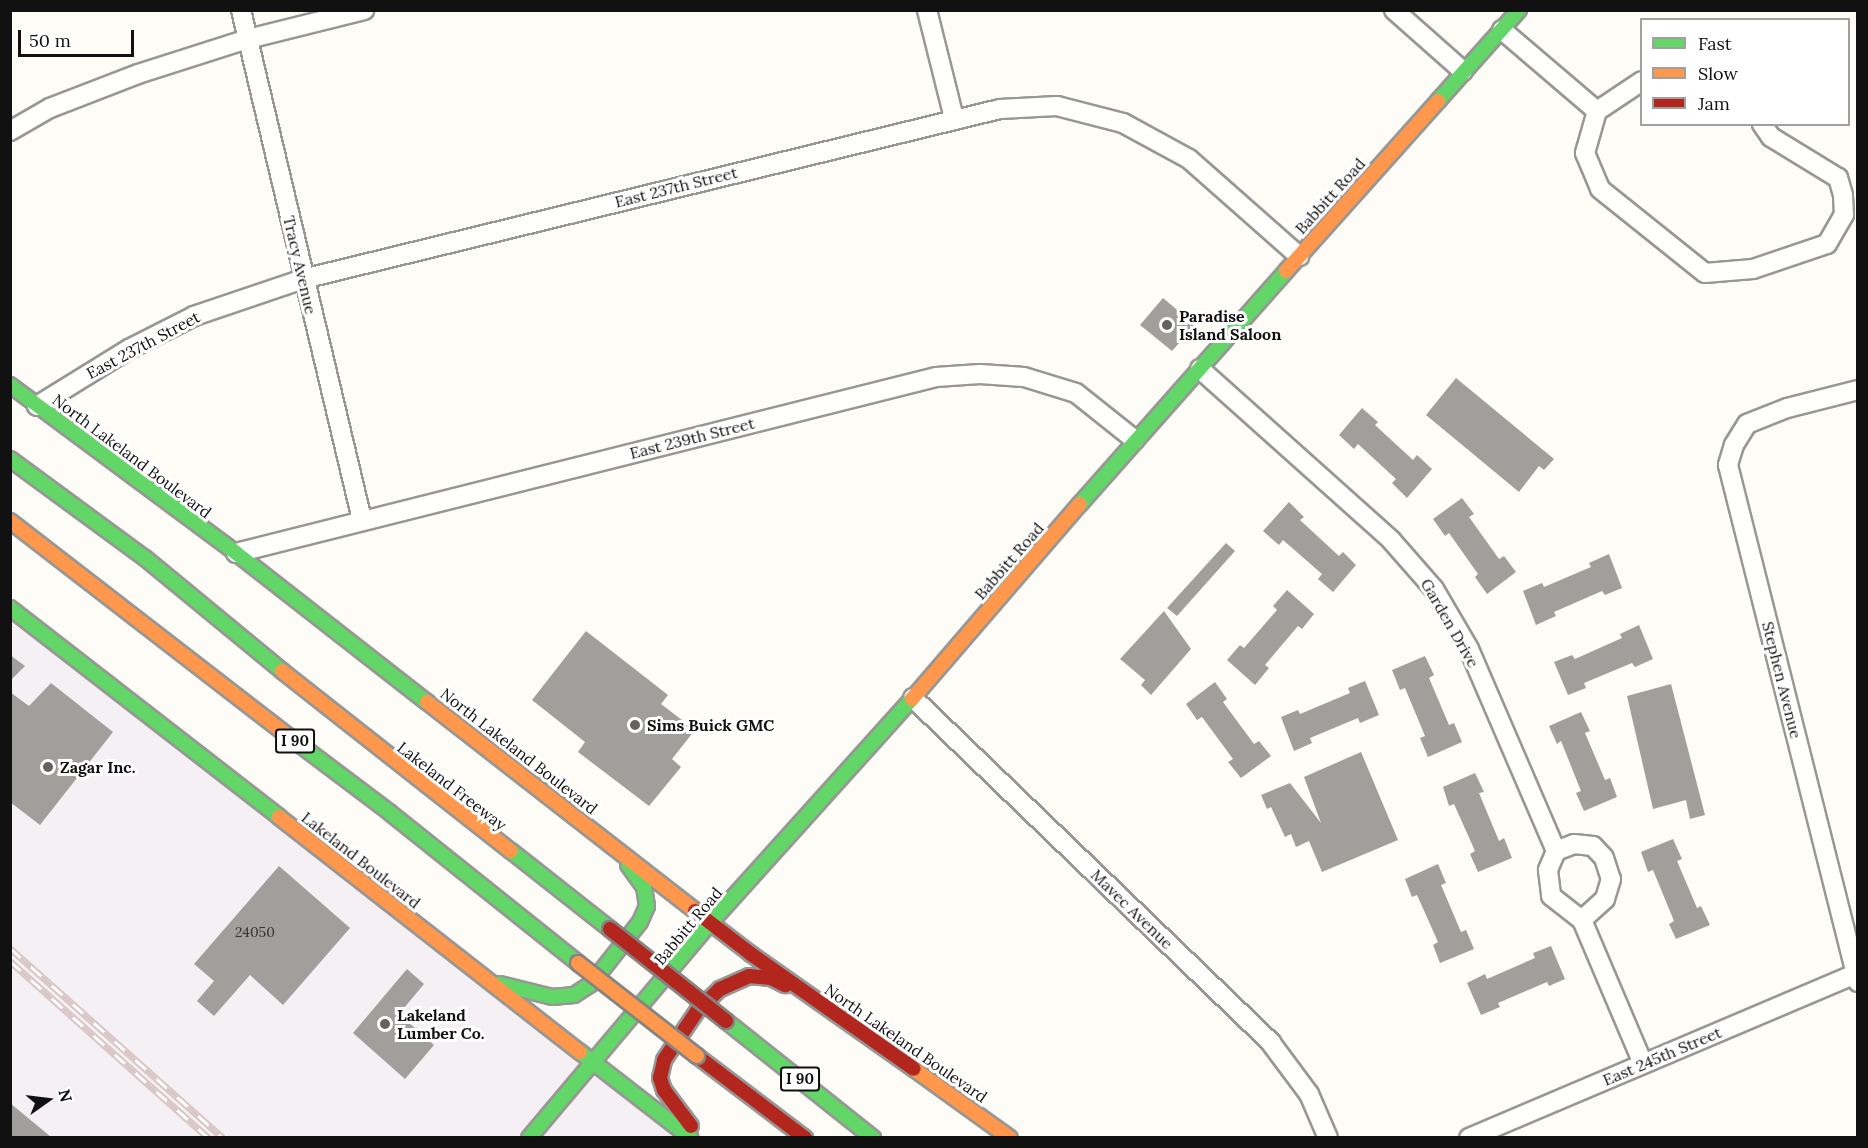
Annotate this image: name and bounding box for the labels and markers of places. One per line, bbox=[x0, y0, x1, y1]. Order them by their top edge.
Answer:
place label: Paradise Island Saloon bbox=[1179, 306, 1281, 344]
marker: Paradise Island Saloon bbox=[1160, 318, 1174, 332]
place label: Sims Buick GMC bbox=[647, 715, 774, 735]
marker: Sims Buick GMC bbox=[628, 718, 642, 732]
place label: Zagar Inc. bbox=[60, 757, 135, 777]
marker: Zagar Inc. bbox=[41, 760, 55, 774]
place label: Lakeland Lumber Co. bbox=[397, 1005, 485, 1043]
marker: Lakeland Lumber Co. bbox=[378, 1017, 392, 1031]

